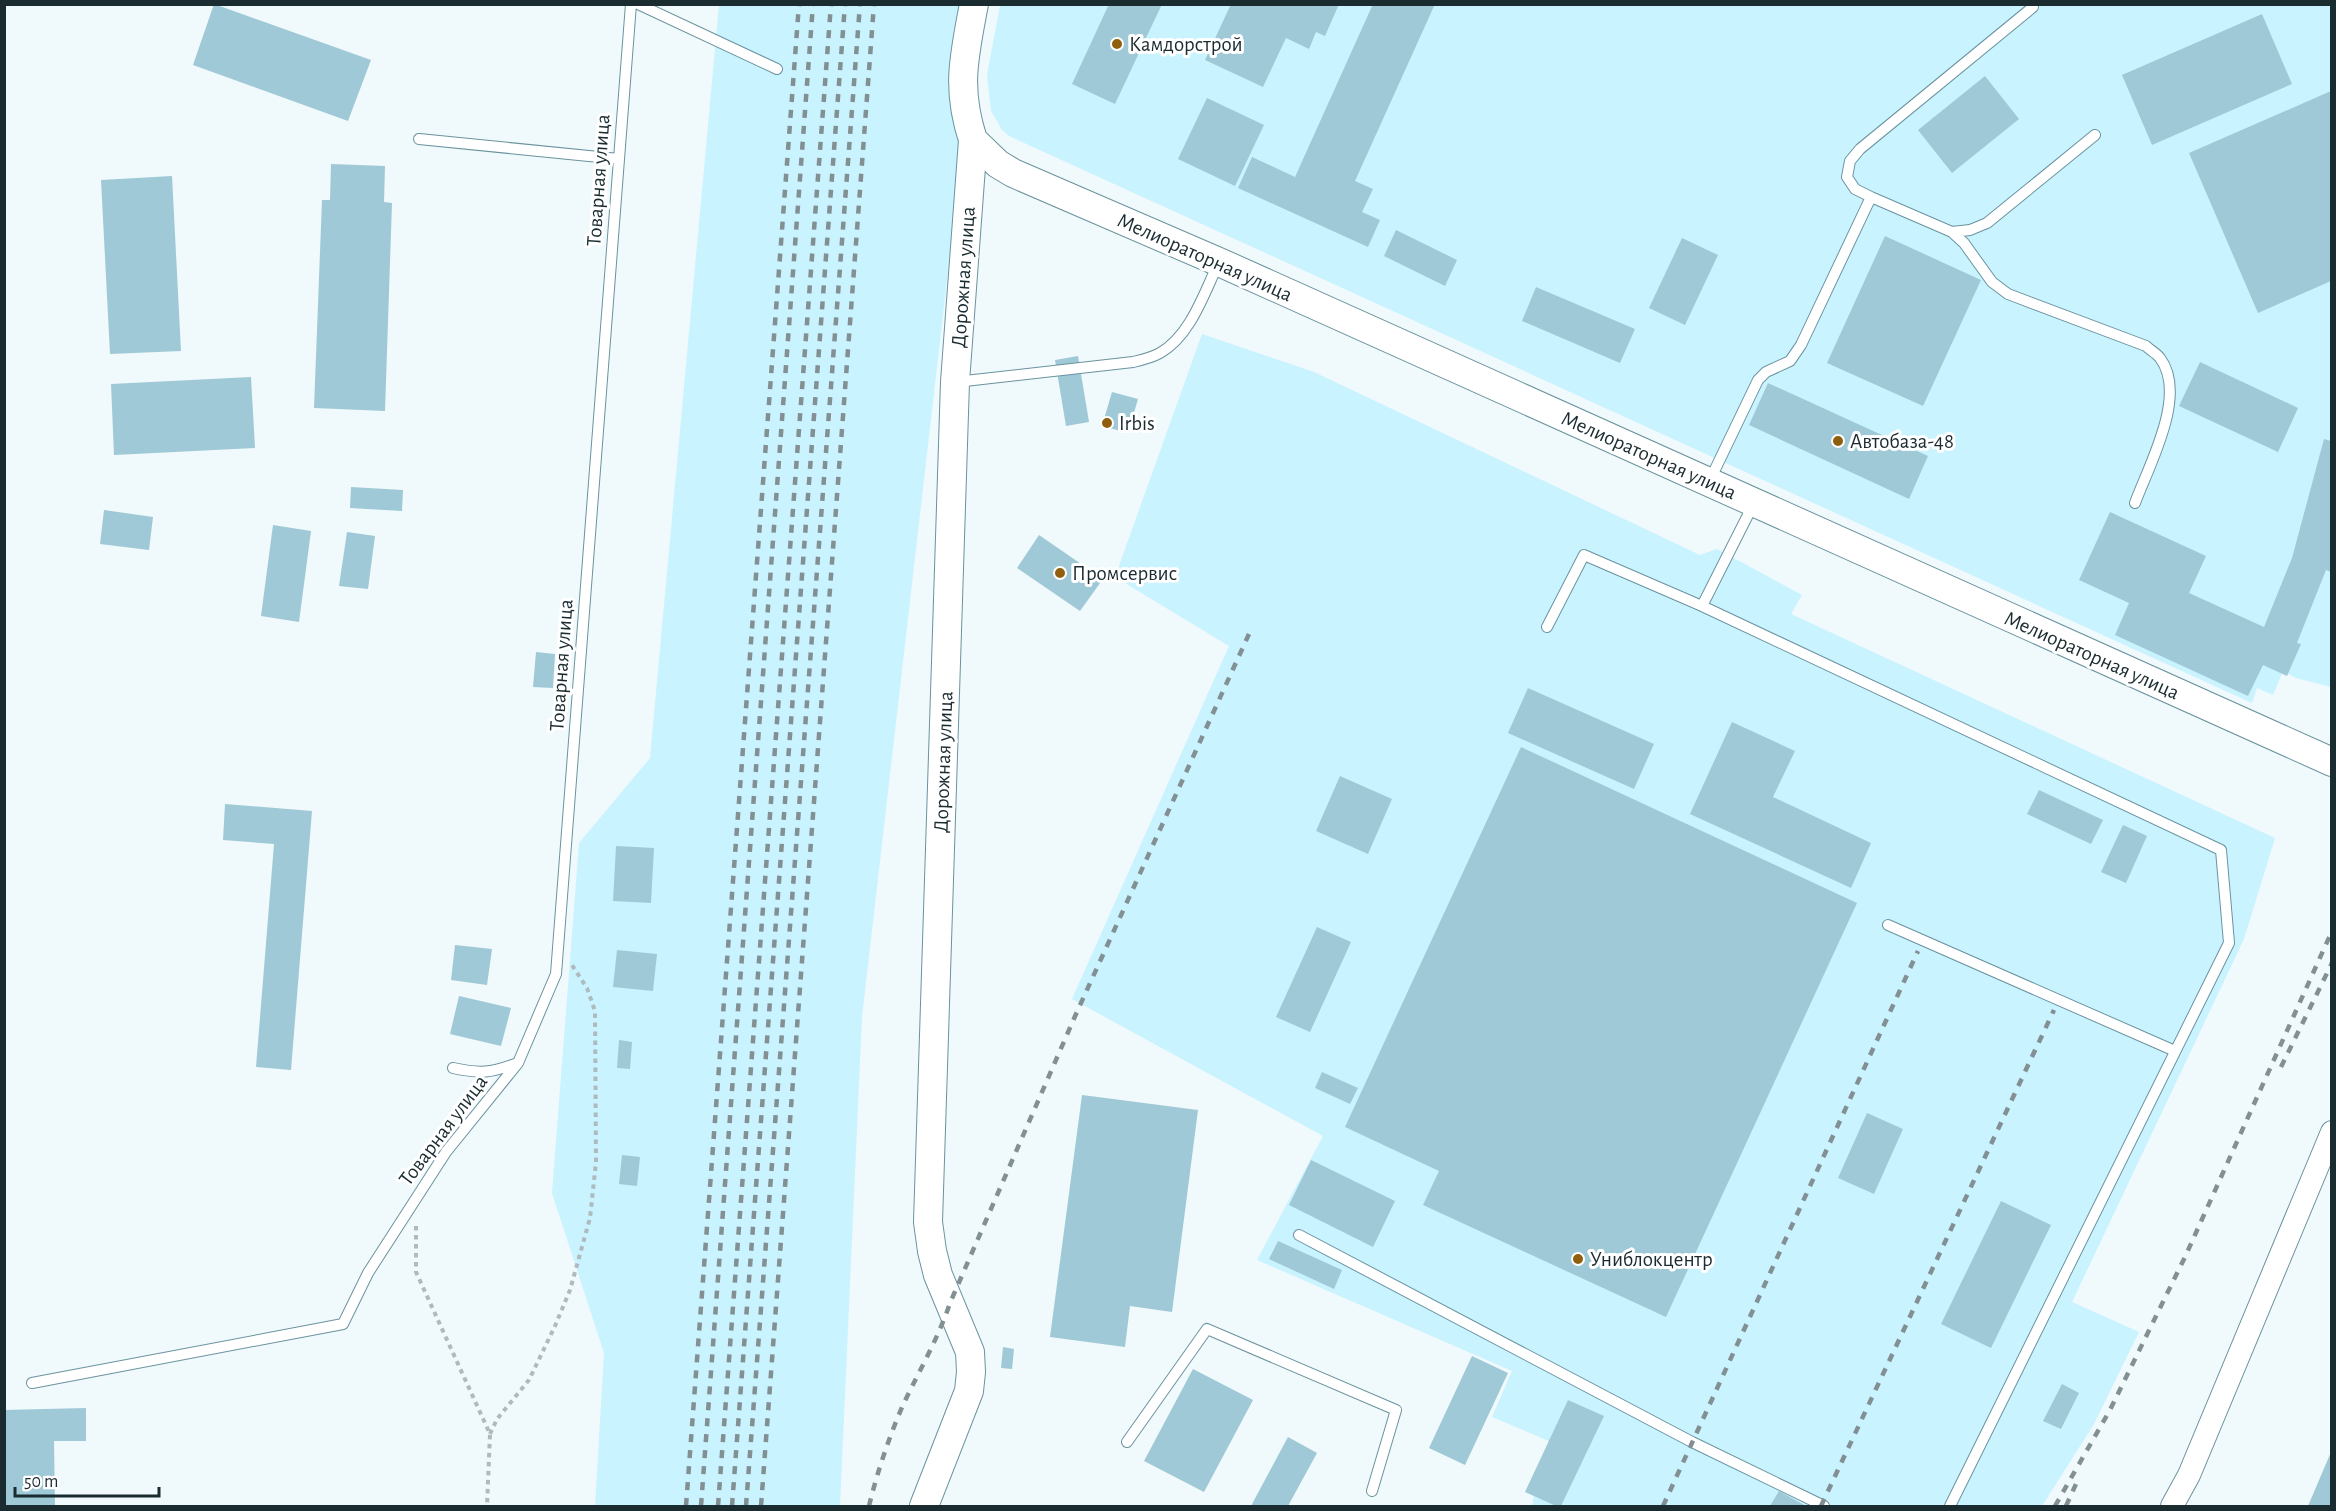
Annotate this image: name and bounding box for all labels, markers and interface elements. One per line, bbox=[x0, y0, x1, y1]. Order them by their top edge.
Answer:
place label: Камдорстрой bbox=[1129, 34, 1243, 55]
marker: Камдорстрой bbox=[1110, 37, 1124, 51]
street label: Товарная улица bbox=[583, 113, 614, 247]
street label: Дорожная улица bbox=[948, 205, 979, 348]
street label: Мелиораторная улица bbox=[1114, 209, 1296, 306]
street label: Мелиораторная улица bbox=[1558, 407, 1740, 504]
place label: Irbis bbox=[1119, 413, 1155, 434]
marker: Irbis bbox=[1100, 416, 1114, 430]
place label: Автобаза-48 bbox=[1850, 431, 1954, 452]
marker: Автобаза-48 bbox=[1831, 434, 1845, 448]
place label: Промсервис bbox=[1072, 563, 1177, 584]
marker: Промсервис bbox=[1053, 566, 1067, 580]
street label: Товарная улица bbox=[546, 598, 577, 732]
street label: Мелиораторная улица bbox=[2001, 607, 2183, 704]
street label: Дорожная улица bbox=[931, 690, 956, 833]
street label: Товарная улица bbox=[395, 1071, 492, 1189]
place label: Униблокцентр bbox=[1590, 1249, 1713, 1270]
marker: Униблокцентр bbox=[1571, 1252, 1585, 1266]
scale bar bbox=[15, 1460, 159, 1498]
text: 50 m bbox=[24, 1473, 58, 1491]

